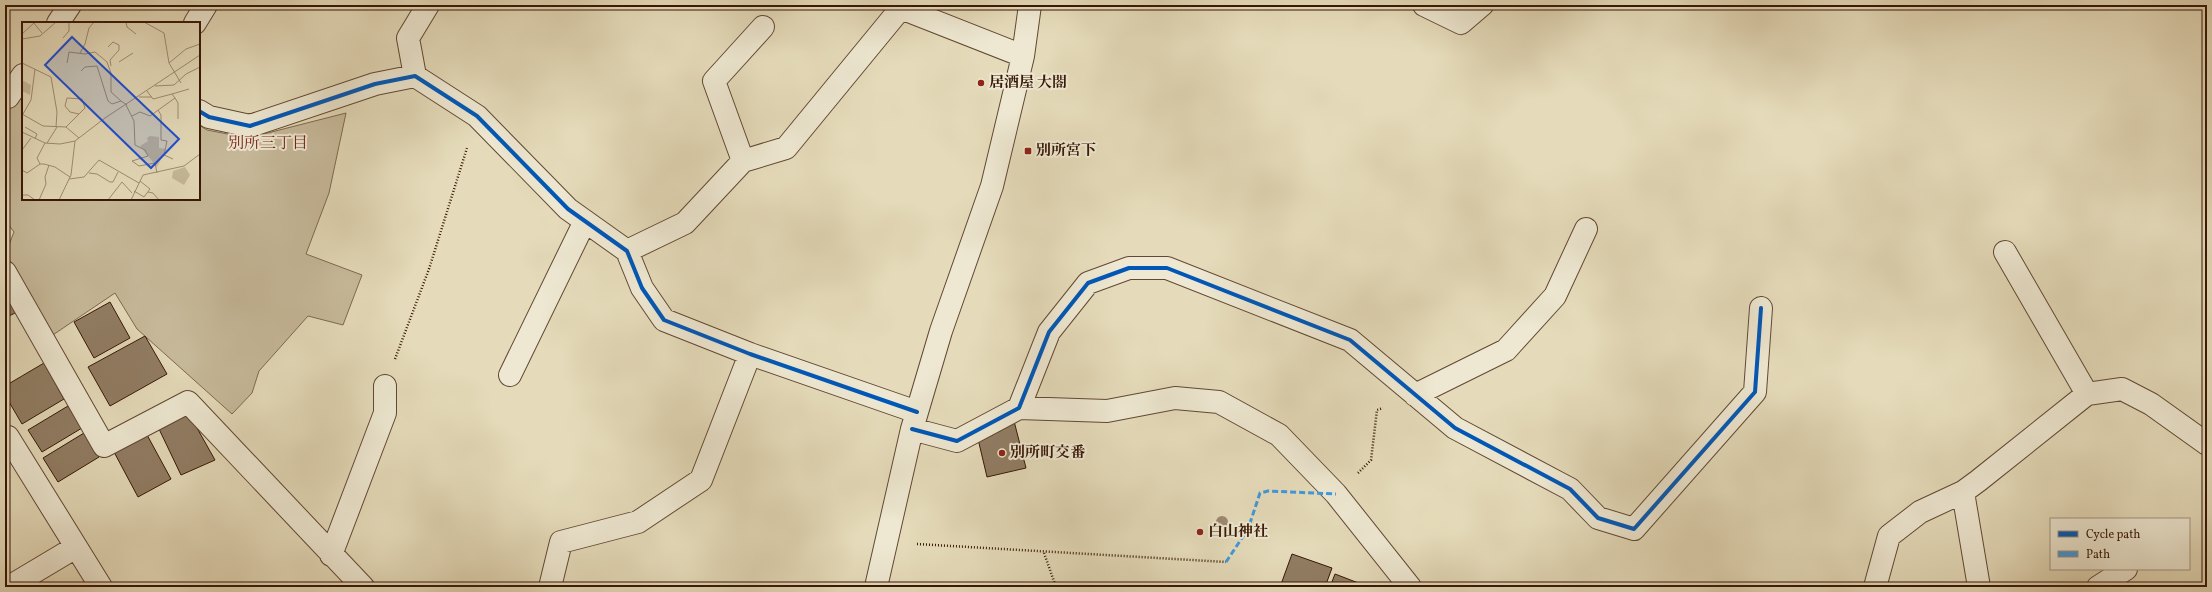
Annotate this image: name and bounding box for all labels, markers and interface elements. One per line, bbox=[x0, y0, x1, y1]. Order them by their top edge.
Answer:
inset map bbox=[22, 22, 200, 200]
place label: 居酒屋 大閤 bbox=[989, 73, 1067, 94]
marker: 居酒屋 大閤 bbox=[976, 78, 986, 88]
district label: 別所三丁目 bbox=[228, 133, 308, 155]
place label: 別所宮下 bbox=[1036, 141, 1096, 162]
marker: 別所宮下 bbox=[1023, 146, 1033, 156]
place label: 別所町交番 bbox=[1010, 443, 1086, 464]
marker: 別所町交番 bbox=[997, 448, 1007, 458]
legend bbox=[2050, 518, 2190, 570]
place label: 白山神社 bbox=[1208, 522, 1268, 543]
marker: 白山神社 bbox=[1195, 527, 1205, 537]
text: Cycle path bbox=[2086, 527, 2141, 543]
text: Path bbox=[2086, 547, 2110, 563]

